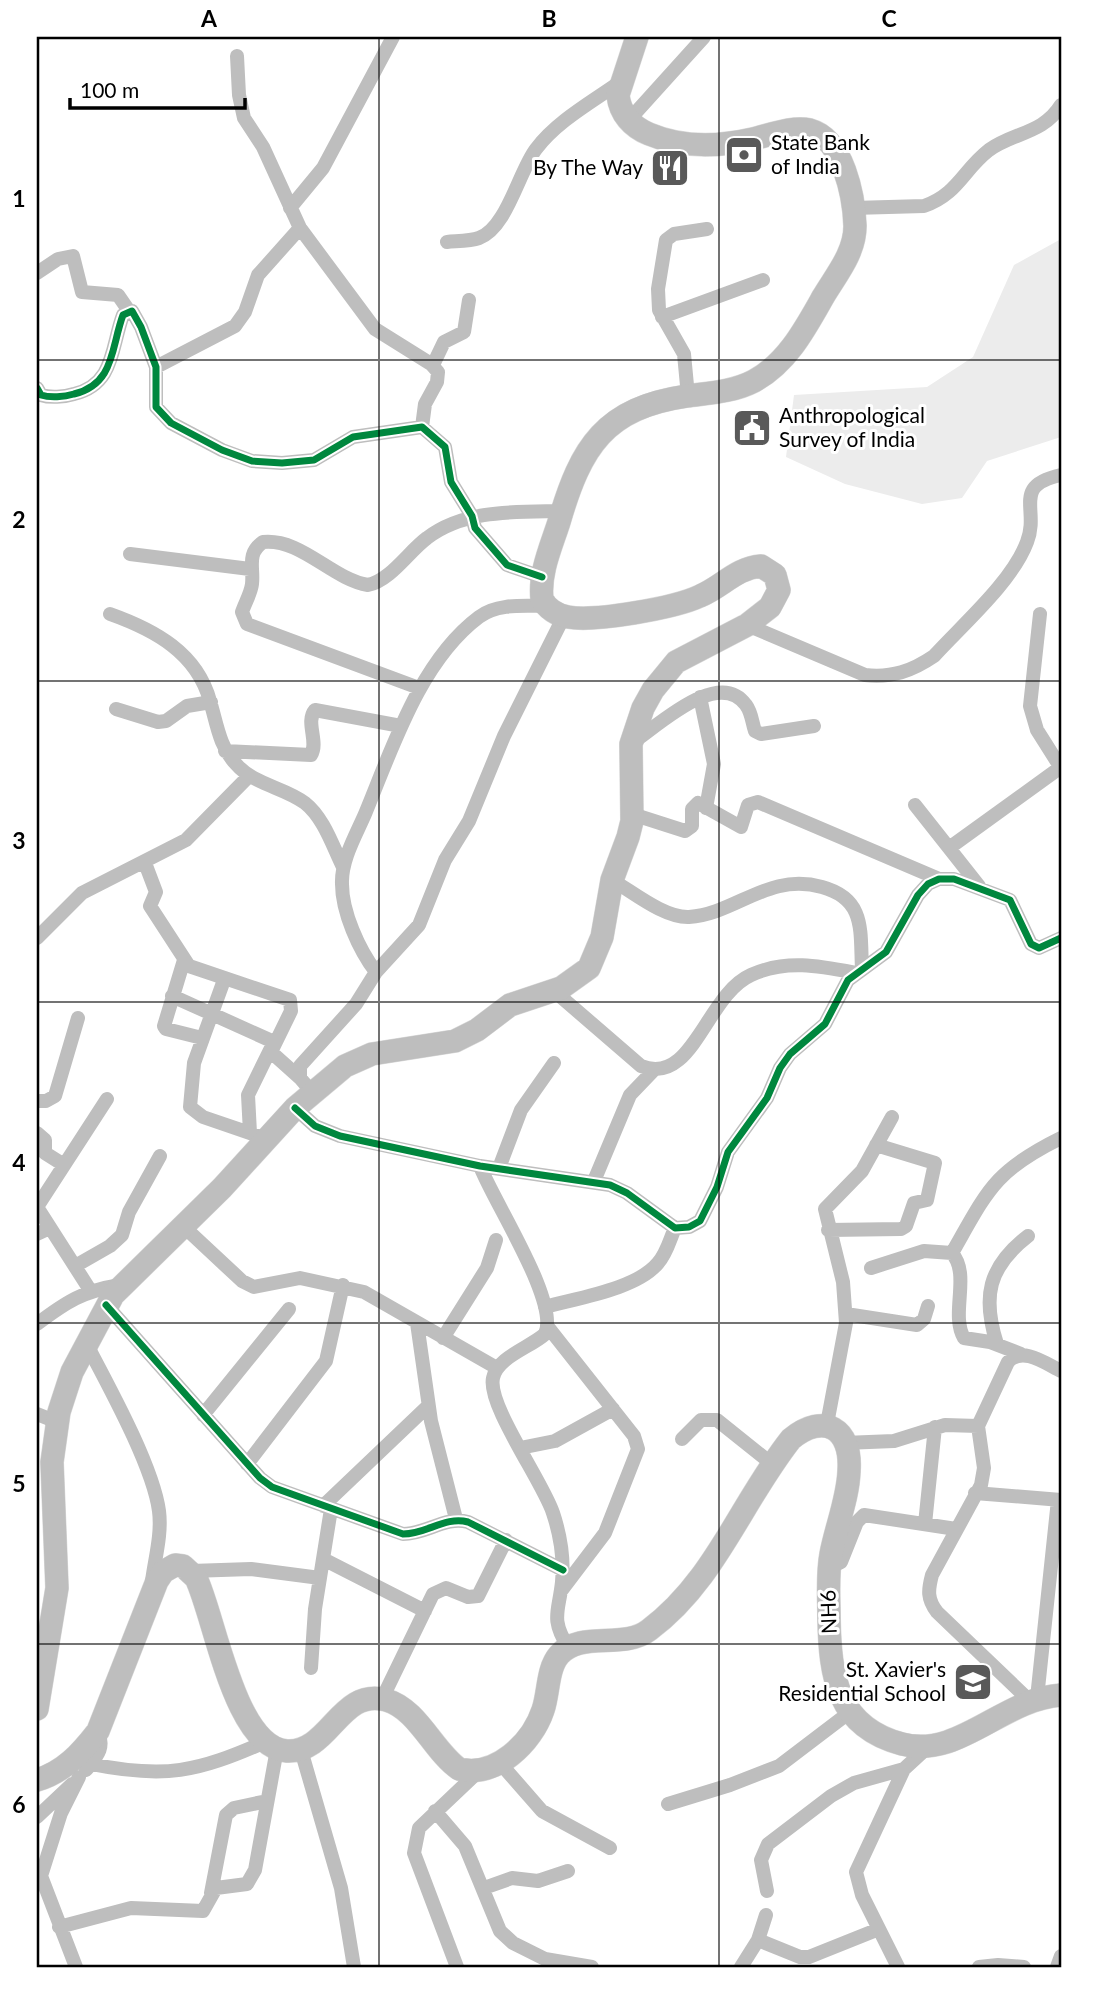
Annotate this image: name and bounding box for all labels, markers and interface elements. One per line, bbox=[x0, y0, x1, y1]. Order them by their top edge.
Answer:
text: A bbox=[200, 4, 218, 32]
text: B bbox=[541, 4, 557, 32]
text: C bbox=[881, 4, 897, 32]
scale bar bbox=[70, 66, 245, 110]
text: 100 m bbox=[80, 77, 139, 102]
place label: State Bank of India bbox=[771, 129, 870, 178]
bank icon: State Bank of India bbox=[723, 134, 765, 176]
restaurant icon: By The Way bbox=[649, 147, 691, 189]
place label: By The Way bbox=[533, 154, 643, 179]
text: 1 bbox=[12, 184, 26, 212]
place label: Anthropological Survey of India bbox=[779, 402, 925, 451]
public building icon: Anthropological Survey of India bbox=[731, 407, 773, 449]
text: 2 bbox=[12, 505, 26, 533]
text: 3 bbox=[12, 826, 26, 854]
text: 4 bbox=[12, 1148, 26, 1176]
text: 5 bbox=[12, 1469, 26, 1497]
street label: NH6 bbox=[814, 1590, 841, 1635]
place label: St. Xavier's Residential School bbox=[778, 1656, 946, 1705]
school or university icon: St. Xavier's Residential School bbox=[952, 1661, 994, 1703]
text: 6 bbox=[12, 1790, 26, 1818]

